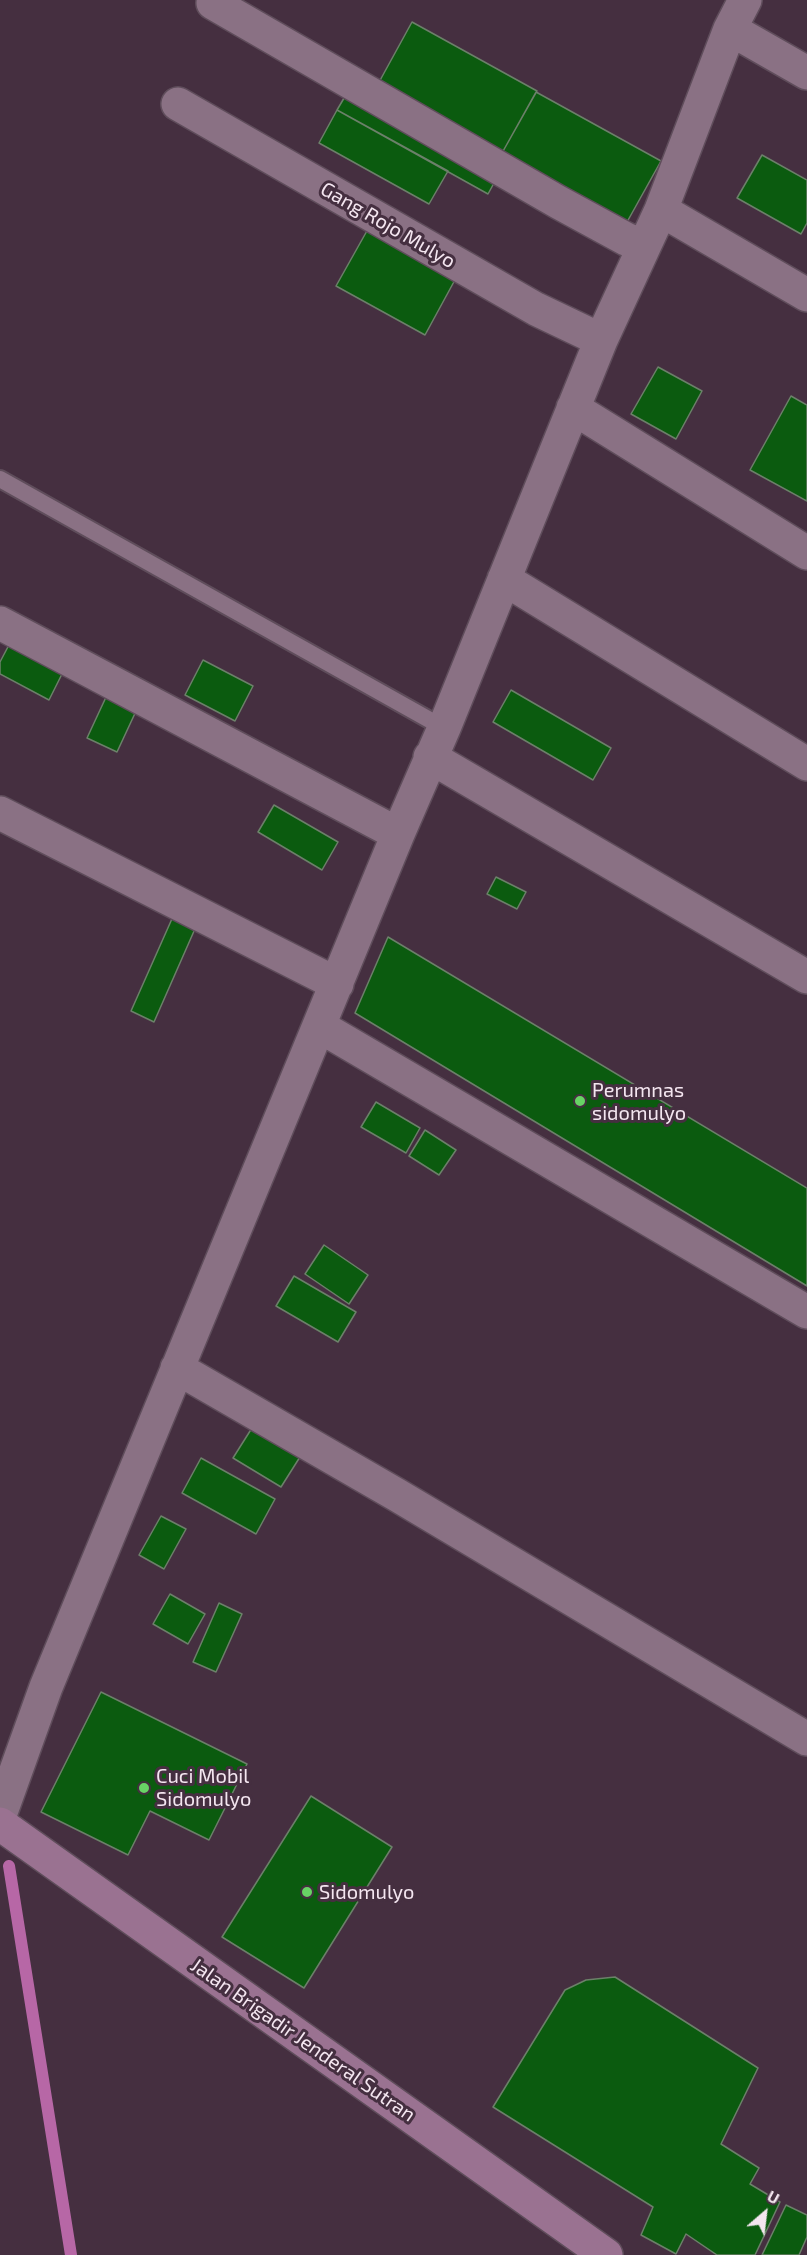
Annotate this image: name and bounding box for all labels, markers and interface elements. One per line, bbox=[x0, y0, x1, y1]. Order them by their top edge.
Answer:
street label: Gang Rojo Mulyo bbox=[316, 177, 460, 273]
place label: Perumnas sidomulyo bbox=[592, 1078, 686, 1125]
marker: Perumnas sidomulyo bbox=[573, 1094, 587, 1108]
place label: Cuci Mobil Sidomulyo bbox=[156, 1764, 251, 1811]
marker: Cuci Mobil Sidomulyo bbox=[137, 1781, 151, 1795]
place label: Sidomulyo bbox=[319, 1880, 414, 1904]
marker: Sidomulyo bbox=[300, 1885, 314, 1899]
street label: Jalan Brigadir Jenderal Sutran bbox=[186, 1953, 420, 2127]
north arrow bbox=[735, 2183, 795, 2243]
text: U bbox=[764, 2186, 783, 2208]

